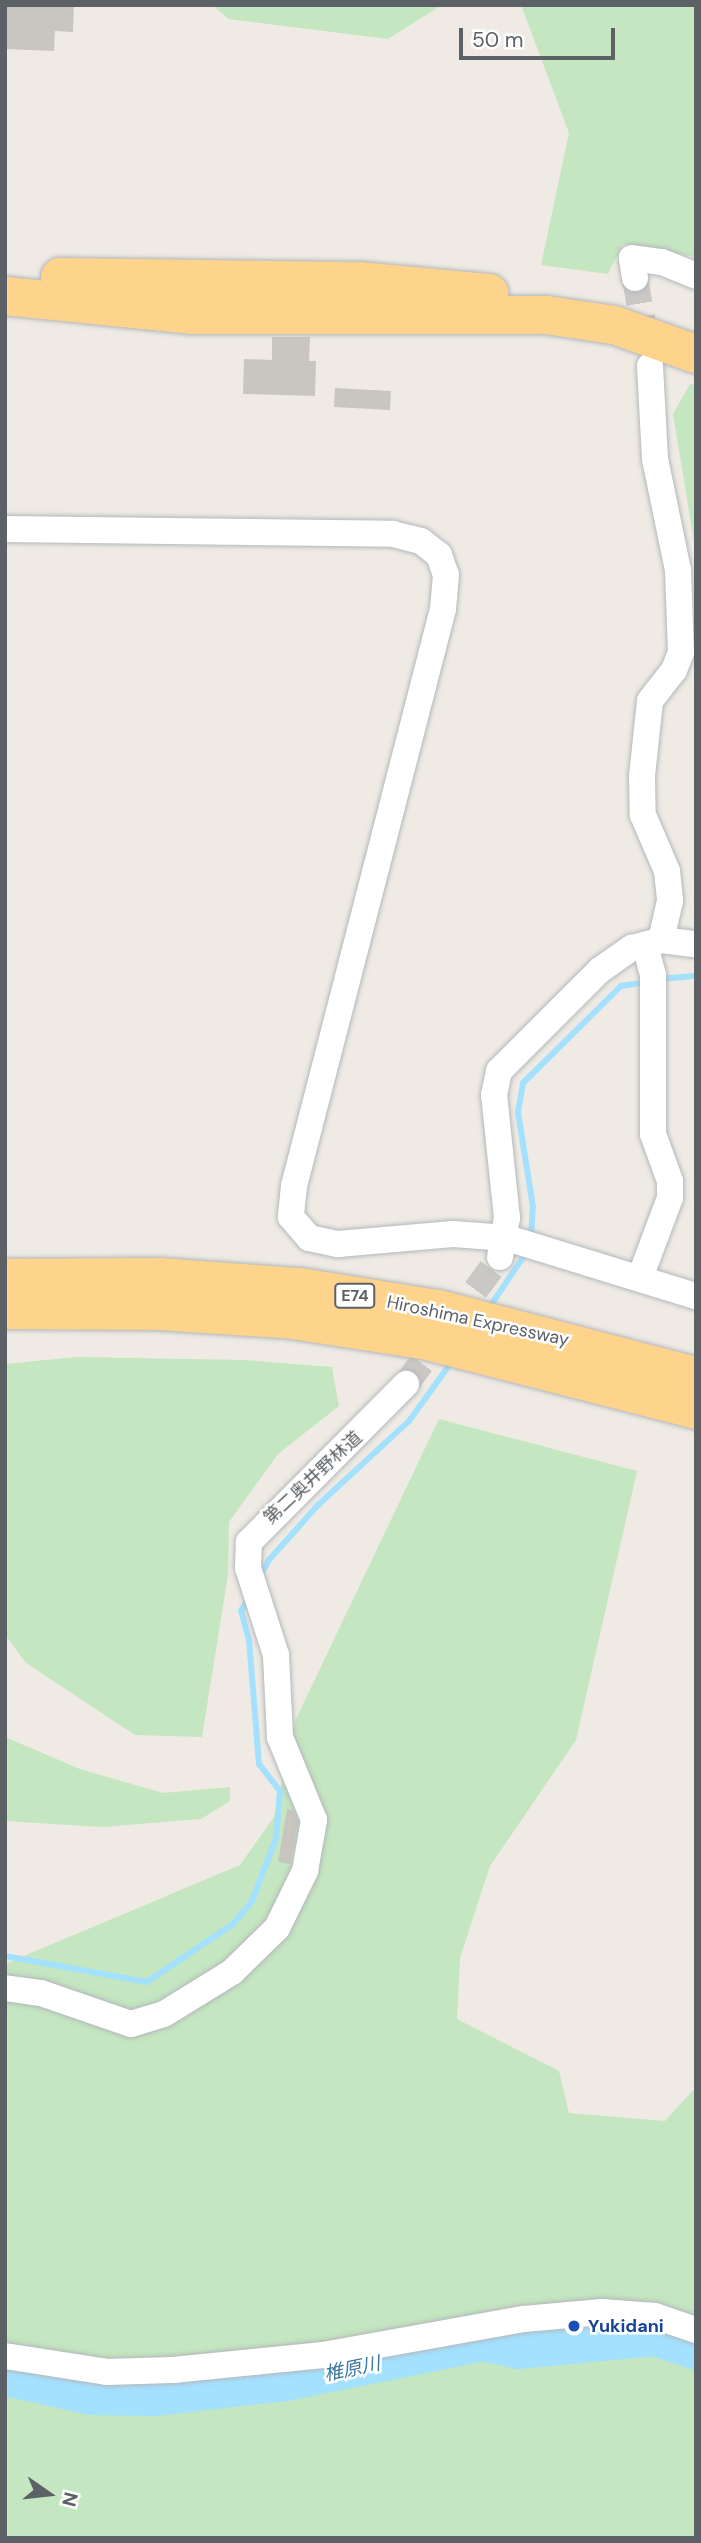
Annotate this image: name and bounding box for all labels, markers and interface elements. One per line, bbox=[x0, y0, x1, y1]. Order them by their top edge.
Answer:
scale bar bbox=[463, 14, 619, 58]
text: 50 m bbox=[472, 26, 523, 54]
road number: E74 bbox=[334, 1284, 376, 1308]
street label: Hiroshima Expressway bbox=[385, 1291, 571, 1351]
street label: 第二奥井野林道 bbox=[260, 1427, 366, 1529]
place label: Yukidani bbox=[588, 2315, 664, 2337]
marker: Yukidani bbox=[566, 2318, 582, 2334]
water label: 椎原川 bbox=[322, 2352, 382, 2386]
north arrow bbox=[14, 2459, 84, 2529]
text: N bbox=[56, 2489, 84, 2509]

